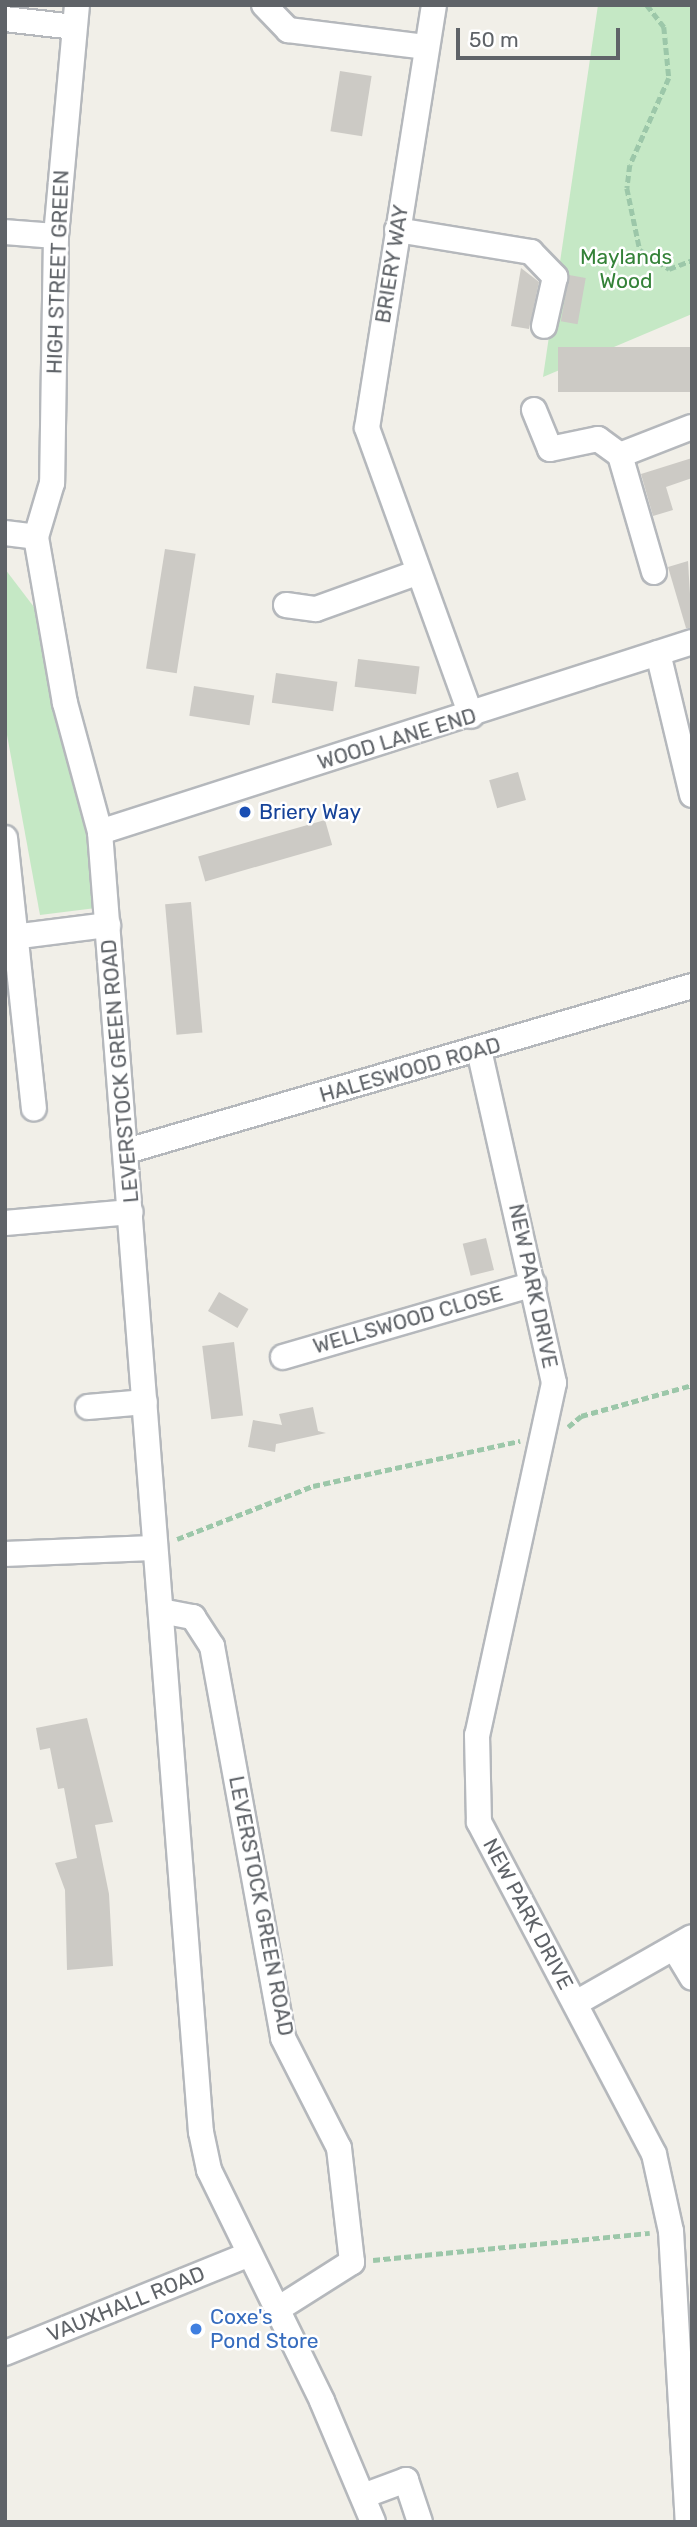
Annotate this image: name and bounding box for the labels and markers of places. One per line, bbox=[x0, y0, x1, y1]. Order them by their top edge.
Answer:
place label: Briery Way bbox=[259, 799, 362, 825]
marker: Briery Way bbox=[237, 804, 253, 820]
place label: Coxe's Pond Store bbox=[210, 2304, 319, 2354]
marker: Coxe's Pond Store bbox=[188, 2321, 204, 2337]

